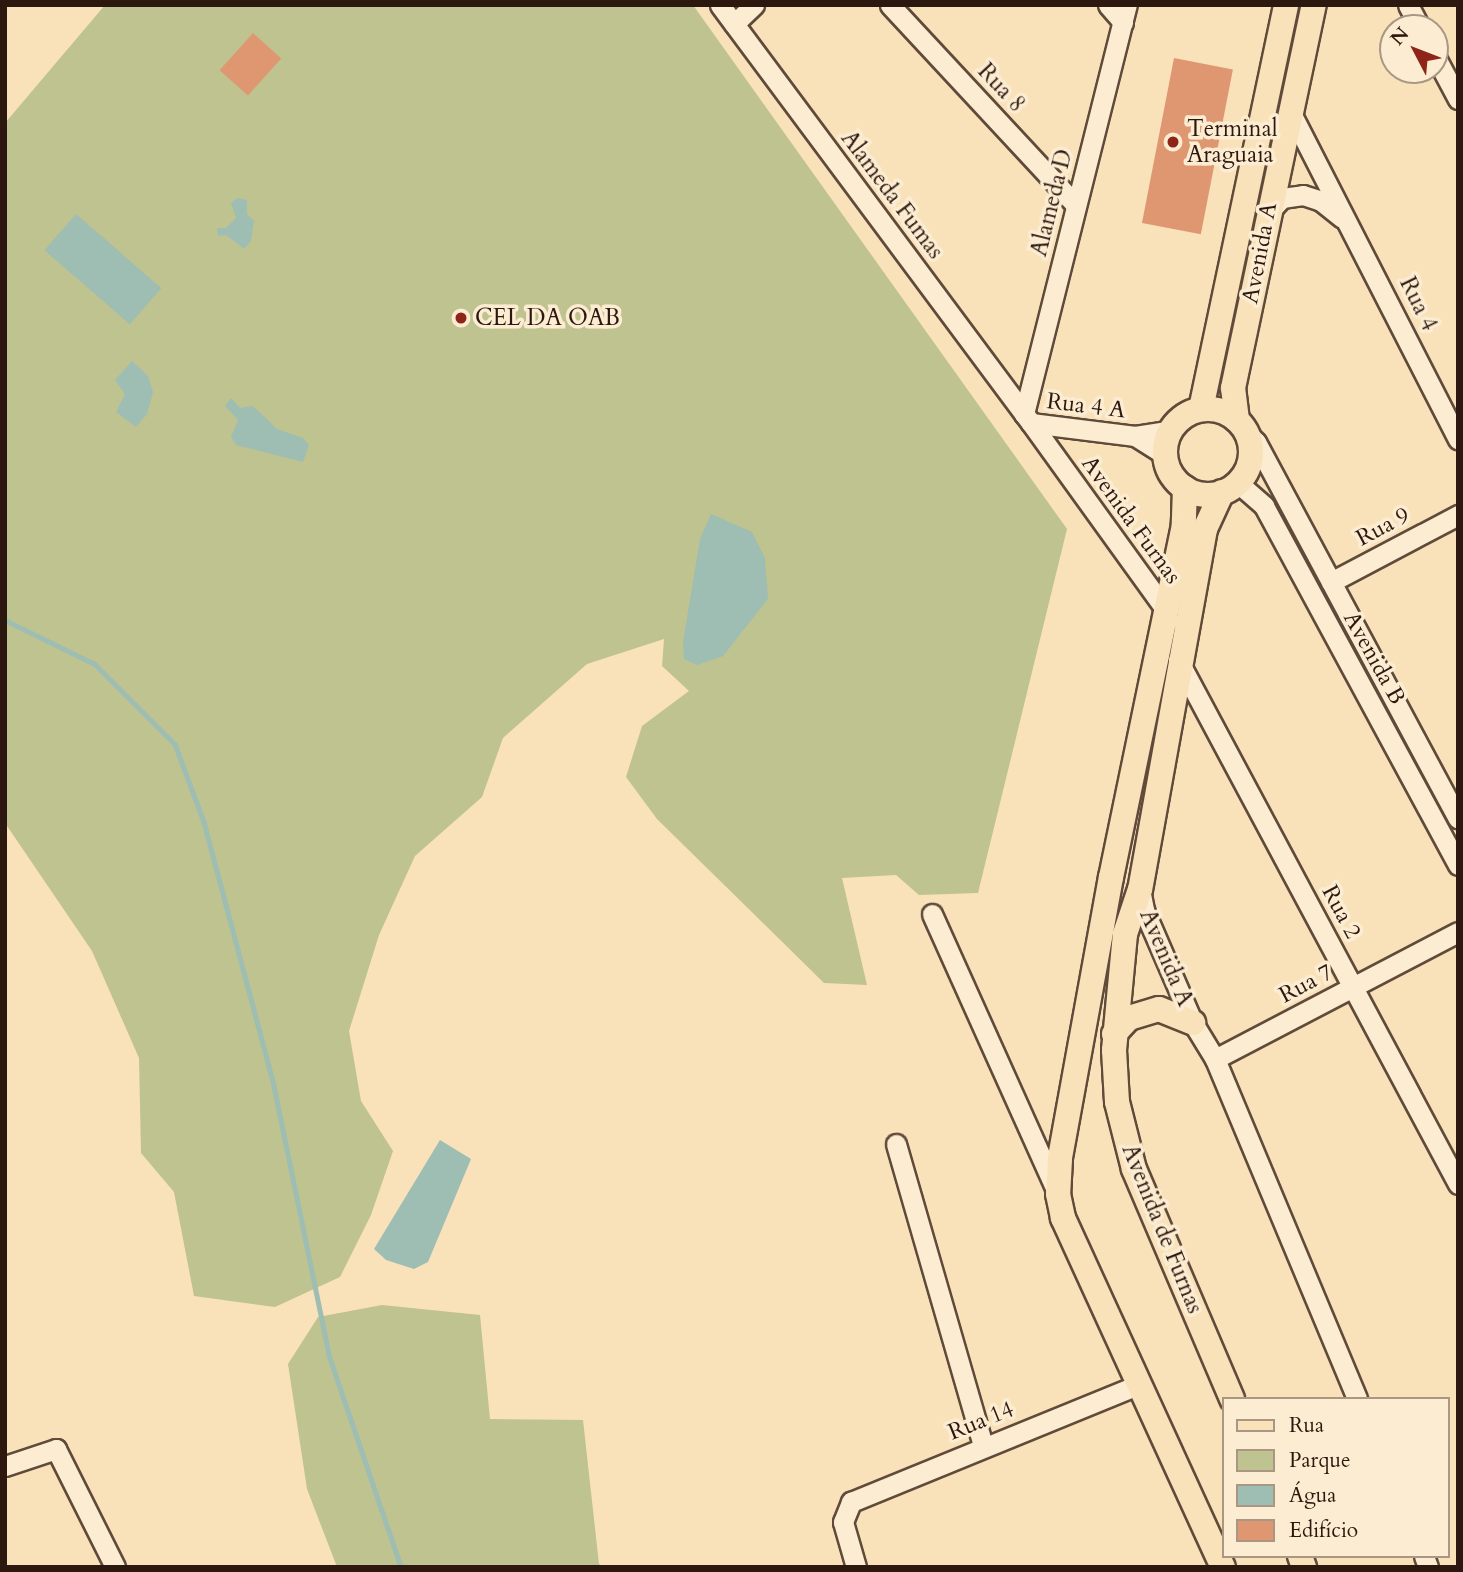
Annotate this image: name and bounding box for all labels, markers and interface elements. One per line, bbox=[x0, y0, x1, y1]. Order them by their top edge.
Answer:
north arrow bbox=[1379, 14, 1449, 84]
text: N bbox=[1385, 21, 1415, 51]
street label: Rua 8 bbox=[972, 58, 1030, 118]
place label: Terminal Araguaia bbox=[1187, 115, 1277, 169]
street label: Alameda Fumas bbox=[835, 126, 949, 264]
marker: Terminal Araguaia bbox=[1165, 134, 1181, 150]
street label: Alameda D bbox=[1025, 147, 1079, 259]
street label: Avenida A bbox=[1237, 200, 1283, 306]
street label: Rua 4 bbox=[1393, 273, 1443, 335]
place label: CEL DA OAB bbox=[475, 304, 620, 332]
marker: CEL DA OAB bbox=[453, 310, 469, 326]
street label: Rua 4 A bbox=[1045, 387, 1127, 425]
street label: Avenida Furnas bbox=[1075, 451, 1187, 589]
street label: Rua 9 bbox=[1352, 502, 1414, 552]
street label: Avenida B bbox=[1337, 607, 1411, 709]
street label: Rua 2 bbox=[1316, 881, 1366, 943]
street label: Avenida A bbox=[1133, 905, 1199, 1011]
street label: Rua 7 bbox=[1275, 959, 1337, 1009]
street label: Avenida de Furnas bbox=[1115, 1140, 1209, 1318]
street label: Rua 14 bbox=[944, 1395, 1018, 1447]
legend bbox=[1222, 1397, 1449, 1558]
text: Rua bbox=[1289, 1411, 1324, 1440]
text: Parque bbox=[1289, 1446, 1350, 1475]
text: Água bbox=[1289, 1481, 1336, 1510]
text: Edifício bbox=[1289, 1516, 1358, 1545]

